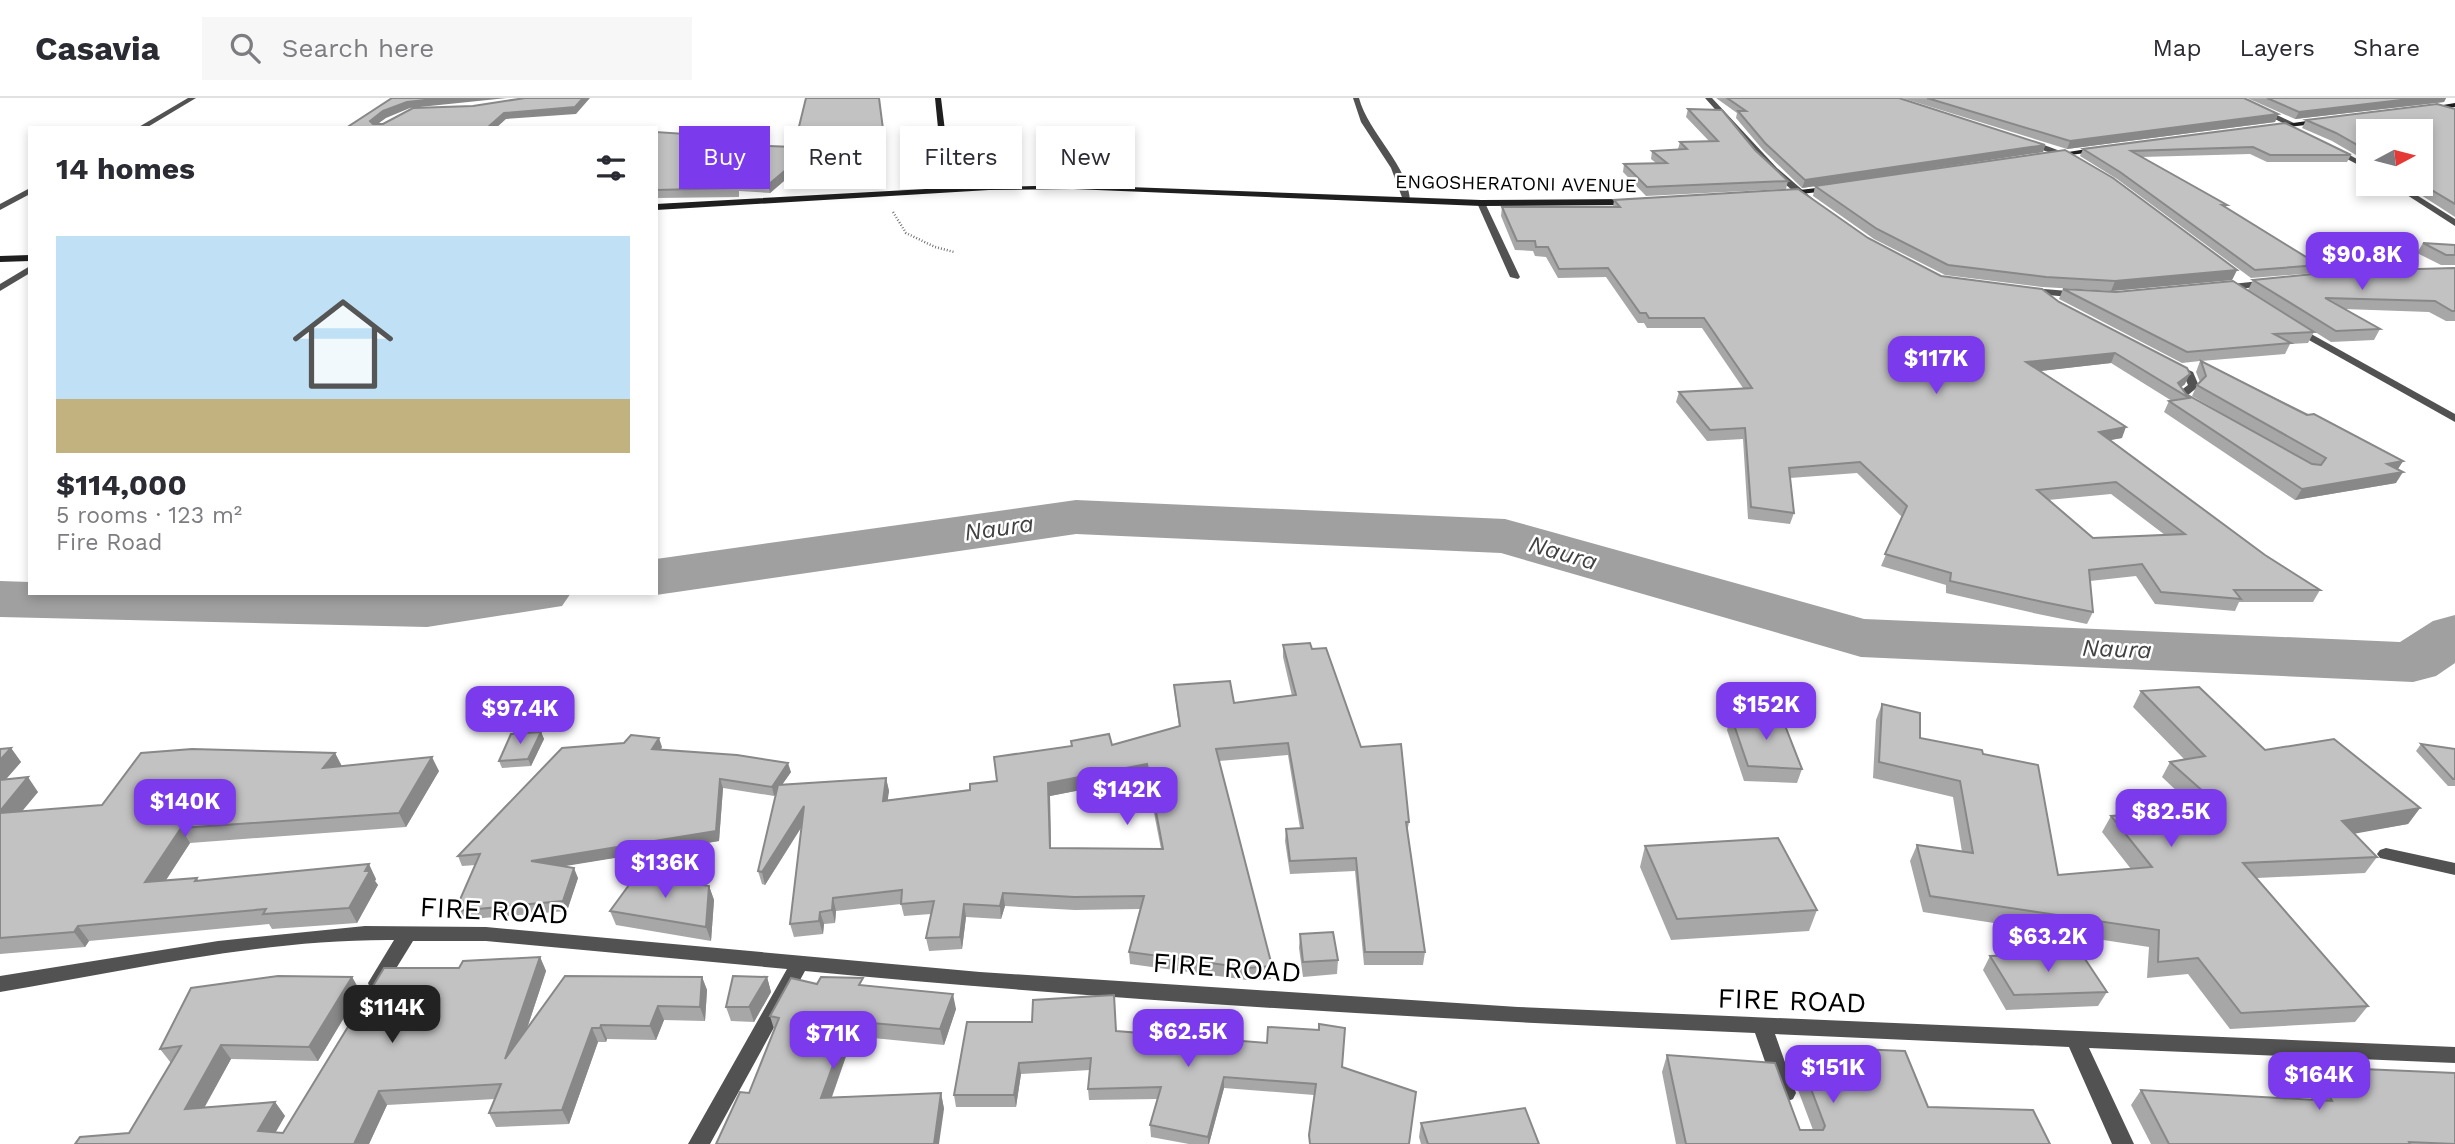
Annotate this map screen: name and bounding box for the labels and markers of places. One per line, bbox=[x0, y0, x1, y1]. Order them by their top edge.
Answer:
pin: $90.8K bbox=[2305, 232, 2419, 292]
pin: $117K bbox=[1887, 336, 1985, 396]
pin: $152K bbox=[1717, 682, 1815, 742]
pin: $97.4K bbox=[463, 686, 577, 746]
pin: $142K bbox=[1078, 768, 1176, 827]
pin: $140K bbox=[136, 780, 234, 839]
pin: $82.5K bbox=[2114, 790, 2228, 849]
pin: $136K bbox=[616, 840, 714, 900]
pin: $63.2K bbox=[1991, 914, 2105, 974]
pin: $114K bbox=[343, 986, 441, 1045]
pin: $62.5K bbox=[1131, 1010, 1245, 1069]
pin: $71K bbox=[792, 1012, 874, 1071]
pin: $151K bbox=[1784, 1046, 1882, 1105]
pin: $164K bbox=[2270, 1052, 2368, 1112]

